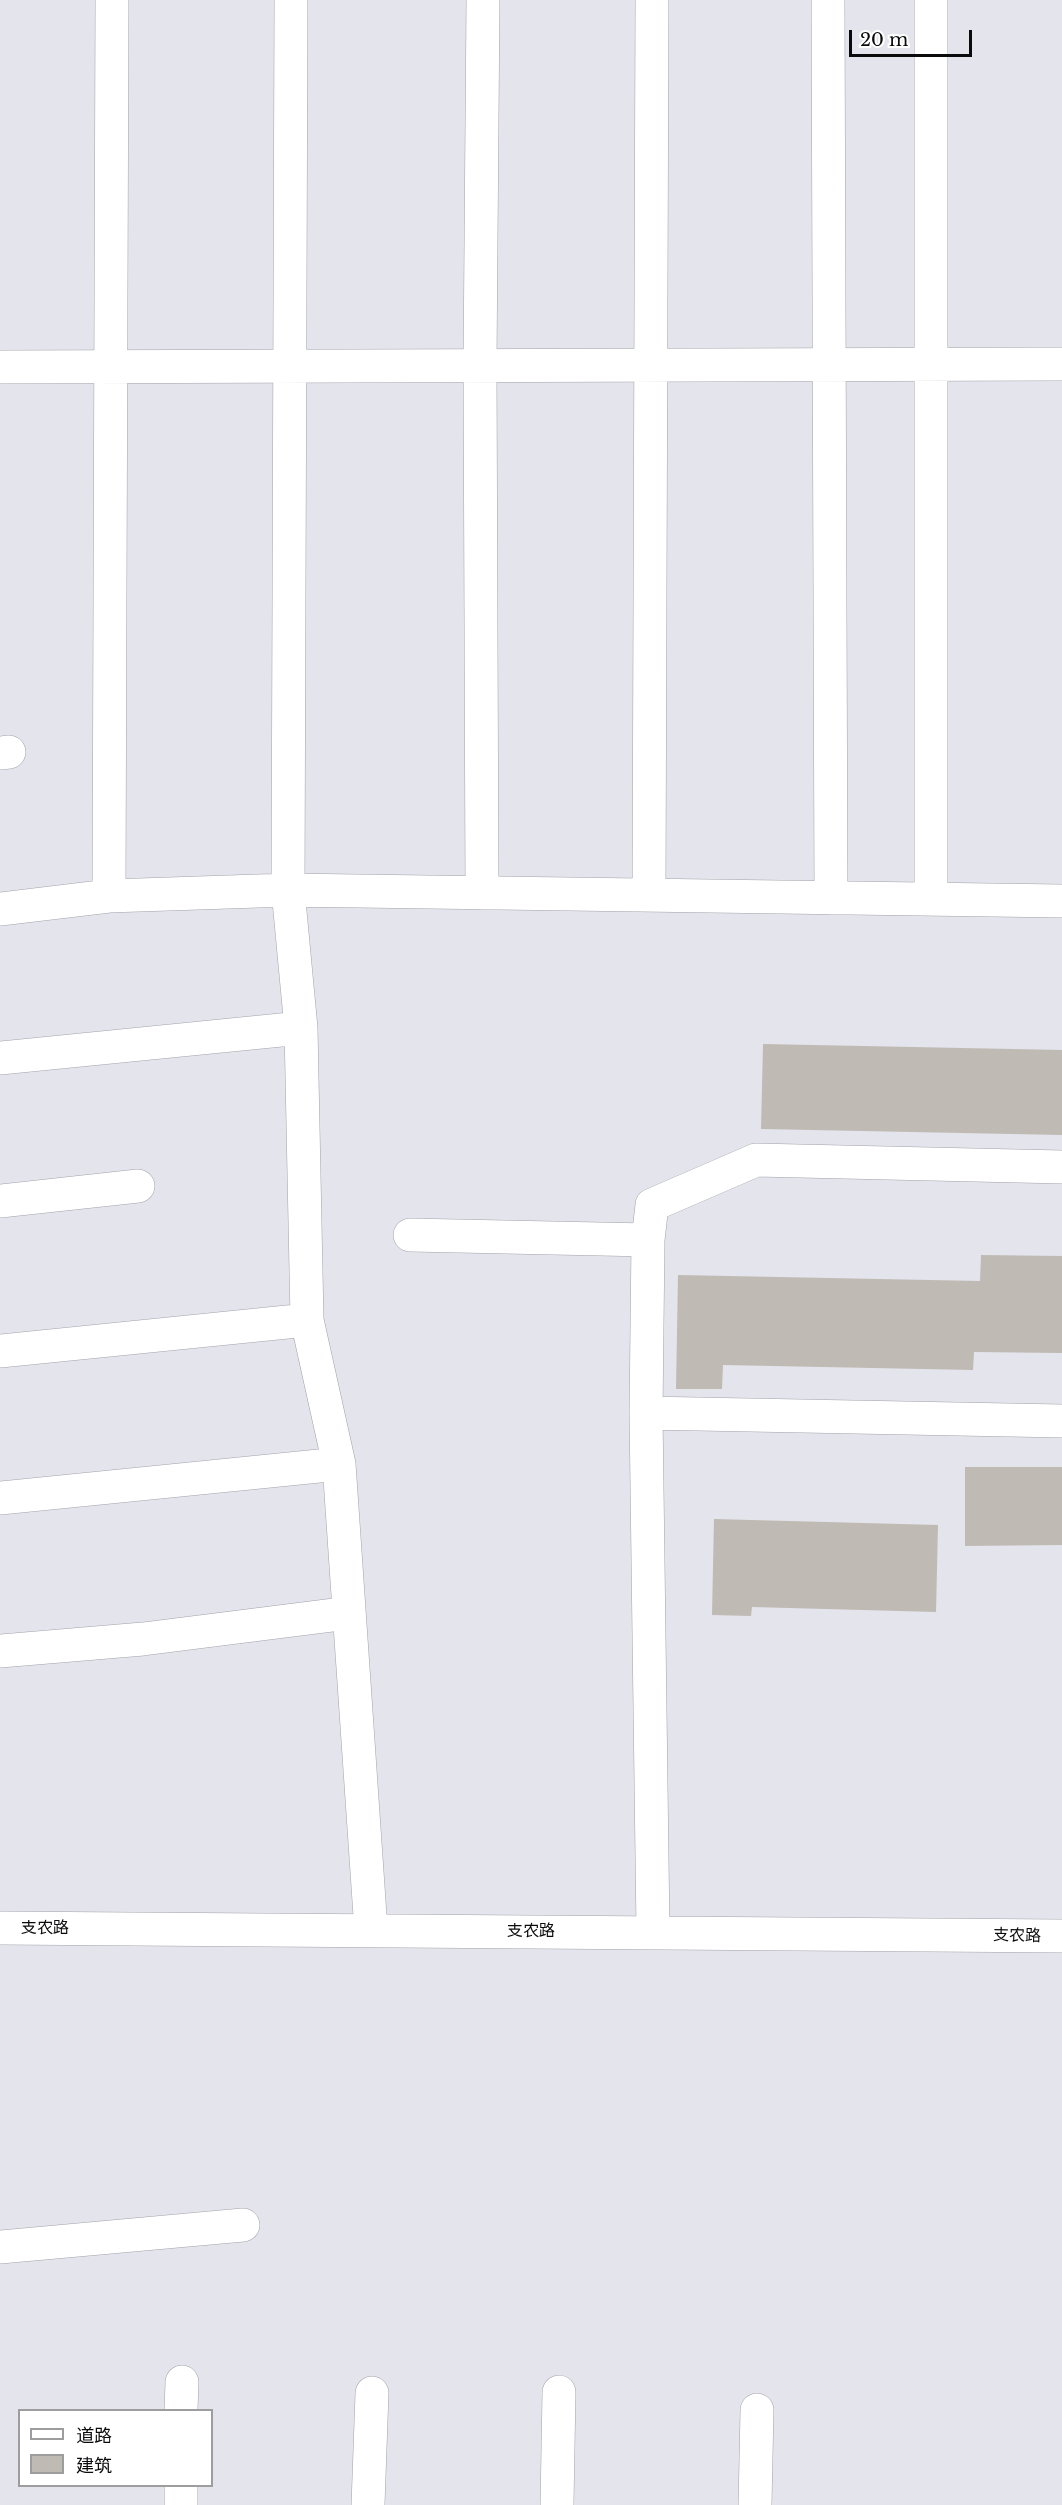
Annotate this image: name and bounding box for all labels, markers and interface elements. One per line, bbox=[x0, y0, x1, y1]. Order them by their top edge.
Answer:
scale bar bbox=[852, 18, 975, 56]
text: 20 m bbox=[860, 29, 908, 51]
street label: 支农路 bbox=[21, 1918, 69, 1938]
street label: 支农路 bbox=[507, 1921, 555, 1941]
street label: 支农路 bbox=[993, 1926, 1041, 1946]
legend bbox=[18, 2409, 213, 2487]
text: 道路 bbox=[76, 2425, 112, 2447]
text: 建筑 bbox=[76, 2455, 112, 2477]

